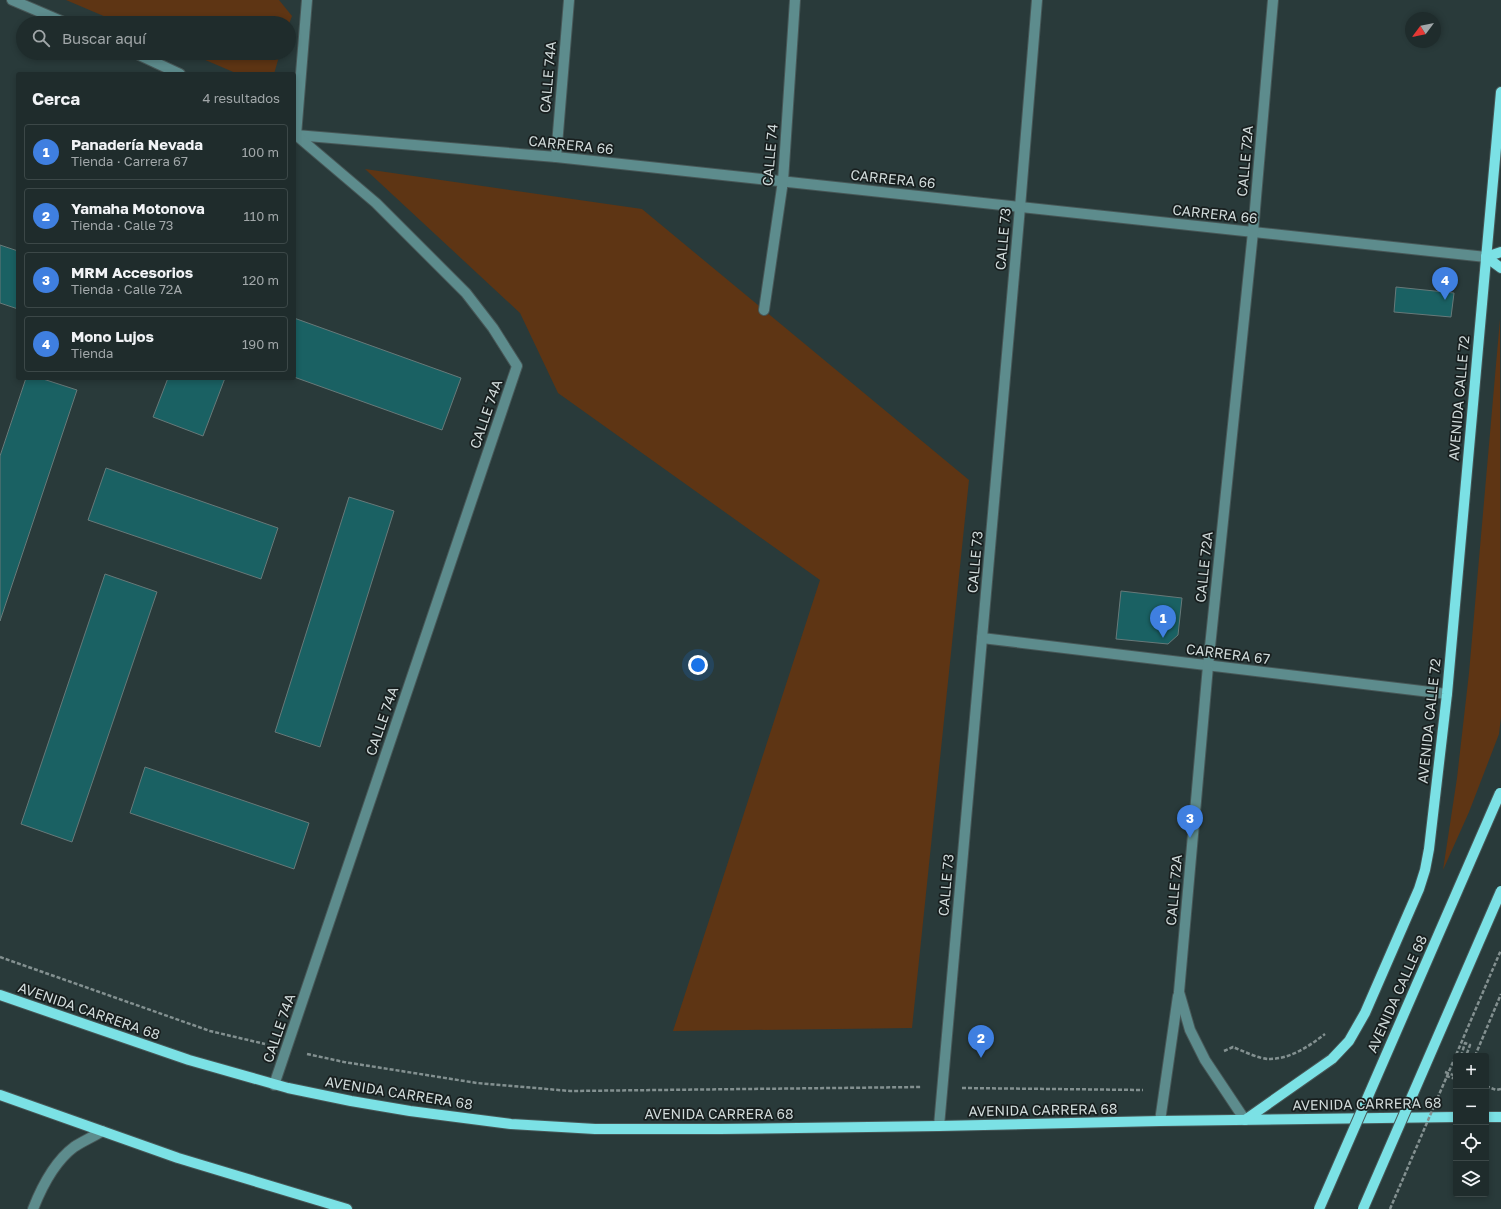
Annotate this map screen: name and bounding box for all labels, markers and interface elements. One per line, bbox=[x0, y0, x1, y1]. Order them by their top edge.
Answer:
north arrow bbox=[1405, 12, 1441, 48]
search box bbox=[16, 16, 296, 60]
icon: search bbox=[30, 27, 52, 49]
text: Buscar aquí bbox=[62, 29, 146, 47]
street label: CALLE 74A bbox=[536, 40, 559, 114]
text: Cerca bbox=[32, 88, 80, 109]
text: 4 resultados bbox=[202, 90, 280, 106]
street label: CALLE 74 bbox=[758, 123, 781, 187]
street label: CALLE 72A bbox=[1233, 124, 1256, 197]
street label: CARRERA 66 bbox=[528, 132, 614, 157]
text: Panadería Nevada bbox=[71, 135, 203, 153]
text: 1 bbox=[43, 144, 49, 160]
text: 100 m bbox=[242, 144, 279, 160]
text: Tienda · Carrera 67 bbox=[71, 153, 188, 169]
street label: CARRERA 66 bbox=[850, 166, 936, 191]
text: Yamaha Motonova bbox=[71, 199, 205, 217]
street label: CARRERA 66 bbox=[1172, 201, 1258, 226]
street label: CALLE 73 bbox=[991, 207, 1014, 271]
text: 2 bbox=[42, 208, 50, 224]
text: 110 m bbox=[244, 208, 279, 224]
text: Tienda · Calle 73 bbox=[71, 217, 173, 233]
text: MRM Accesorios bbox=[71, 263, 193, 281]
pin: 4 bbox=[1432, 267, 1458, 300]
text: 3 bbox=[42, 272, 50, 288]
text: 120 m bbox=[242, 272, 279, 288]
text: Tienda · Calle 72A bbox=[71, 281, 182, 297]
text: Mono Lujos bbox=[71, 327, 154, 345]
street label: AVENIDA CALLE 72 bbox=[1445, 335, 1472, 461]
text: 4 bbox=[42, 336, 50, 352]
text: 190 m bbox=[242, 336, 279, 352]
text: Tienda bbox=[71, 345, 113, 361]
street label: CALLE 74A bbox=[466, 376, 505, 451]
street label: CALLE 73 bbox=[963, 530, 986, 594]
street label: CALLE 72A bbox=[1191, 530, 1216, 603]
pin: 1 bbox=[1150, 605, 1176, 638]
street label: CARRERA 67 bbox=[1185, 640, 1271, 667]
your location bbox=[688, 655, 708, 675]
street label: AVENIDA CALLE 72 bbox=[1413, 658, 1444, 784]
street label: CALLE 74A bbox=[362, 683, 401, 758]
pin: 3 bbox=[1177, 805, 1203, 838]
street label: CALLE 73 bbox=[934, 853, 957, 917]
street label: CALLE 72A bbox=[1162, 853, 1185, 926]
street label: AVENIDA CALLE 68 bbox=[1363, 932, 1430, 1055]
street label: AVENIDA CARRERA 68 bbox=[16, 978, 162, 1043]
street label: CALLE 74A bbox=[259, 990, 298, 1065]
pin: 2 bbox=[968, 1025, 994, 1058]
map controls bbox=[1453, 1053, 1489, 1197]
button: + bbox=[1453, 1053, 1489, 1089]
street label: AVENIDA CARRERA 68 bbox=[324, 1072, 474, 1113]
button: − bbox=[1453, 1089, 1489, 1125]
street label: AVENIDA CARRERA 68 bbox=[1292, 1094, 1442, 1113]
street label: AVENIDA CARRERA 68 bbox=[968, 1100, 1118, 1119]
street label: AVENIDA CARRERA 68 bbox=[644, 1105, 794, 1122]
button: locate bbox=[1453, 1125, 1489, 1161]
button: layers bbox=[1453, 1161, 1489, 1197]

